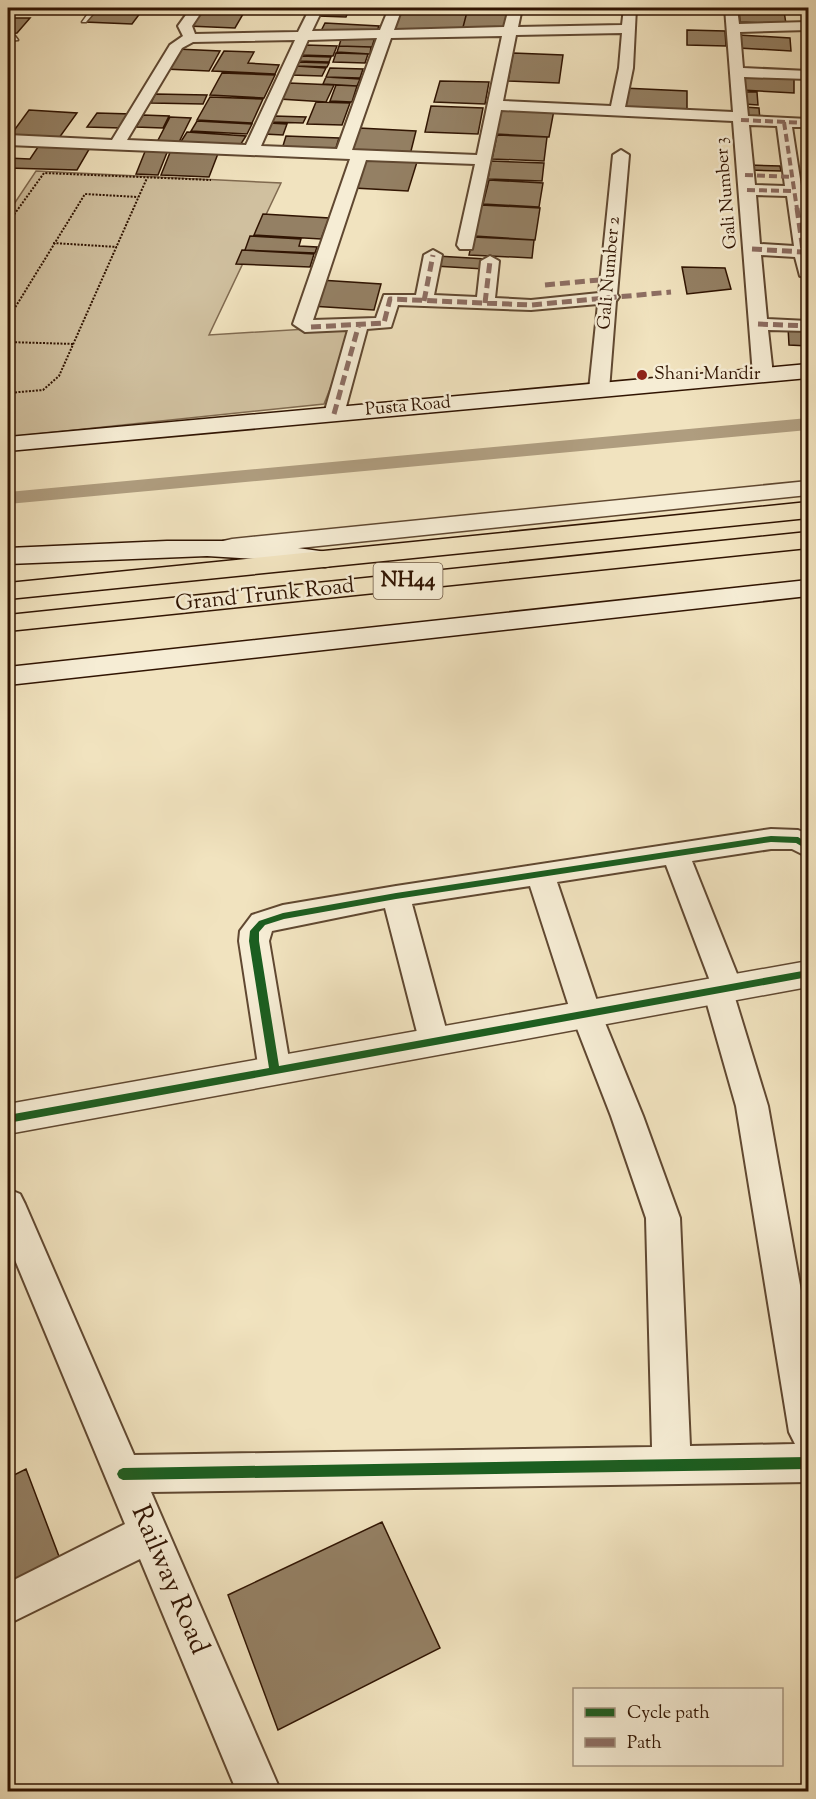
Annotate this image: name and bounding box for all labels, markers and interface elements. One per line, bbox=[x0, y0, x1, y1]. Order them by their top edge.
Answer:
street label: Gali Number 3 bbox=[709, 136, 745, 250]
street label: Gali Number 2 bbox=[592, 215, 628, 331]
place label: Shani Mandir bbox=[654, 362, 761, 388]
marker: Shani Mandir bbox=[635, 368, 649, 382]
street label: Pusta Road bbox=[364, 390, 452, 424]
road number: NH44 bbox=[374, 563, 442, 599]
street label: Grand Trunk Road bbox=[174, 571, 356, 621]
street label: Railway Road bbox=[120, 1499, 218, 1661]
legend bbox=[573, 1688, 783, 1766]
text: Cycle path bbox=[627, 1701, 710, 1727]
text: Path bbox=[627, 1731, 662, 1757]

